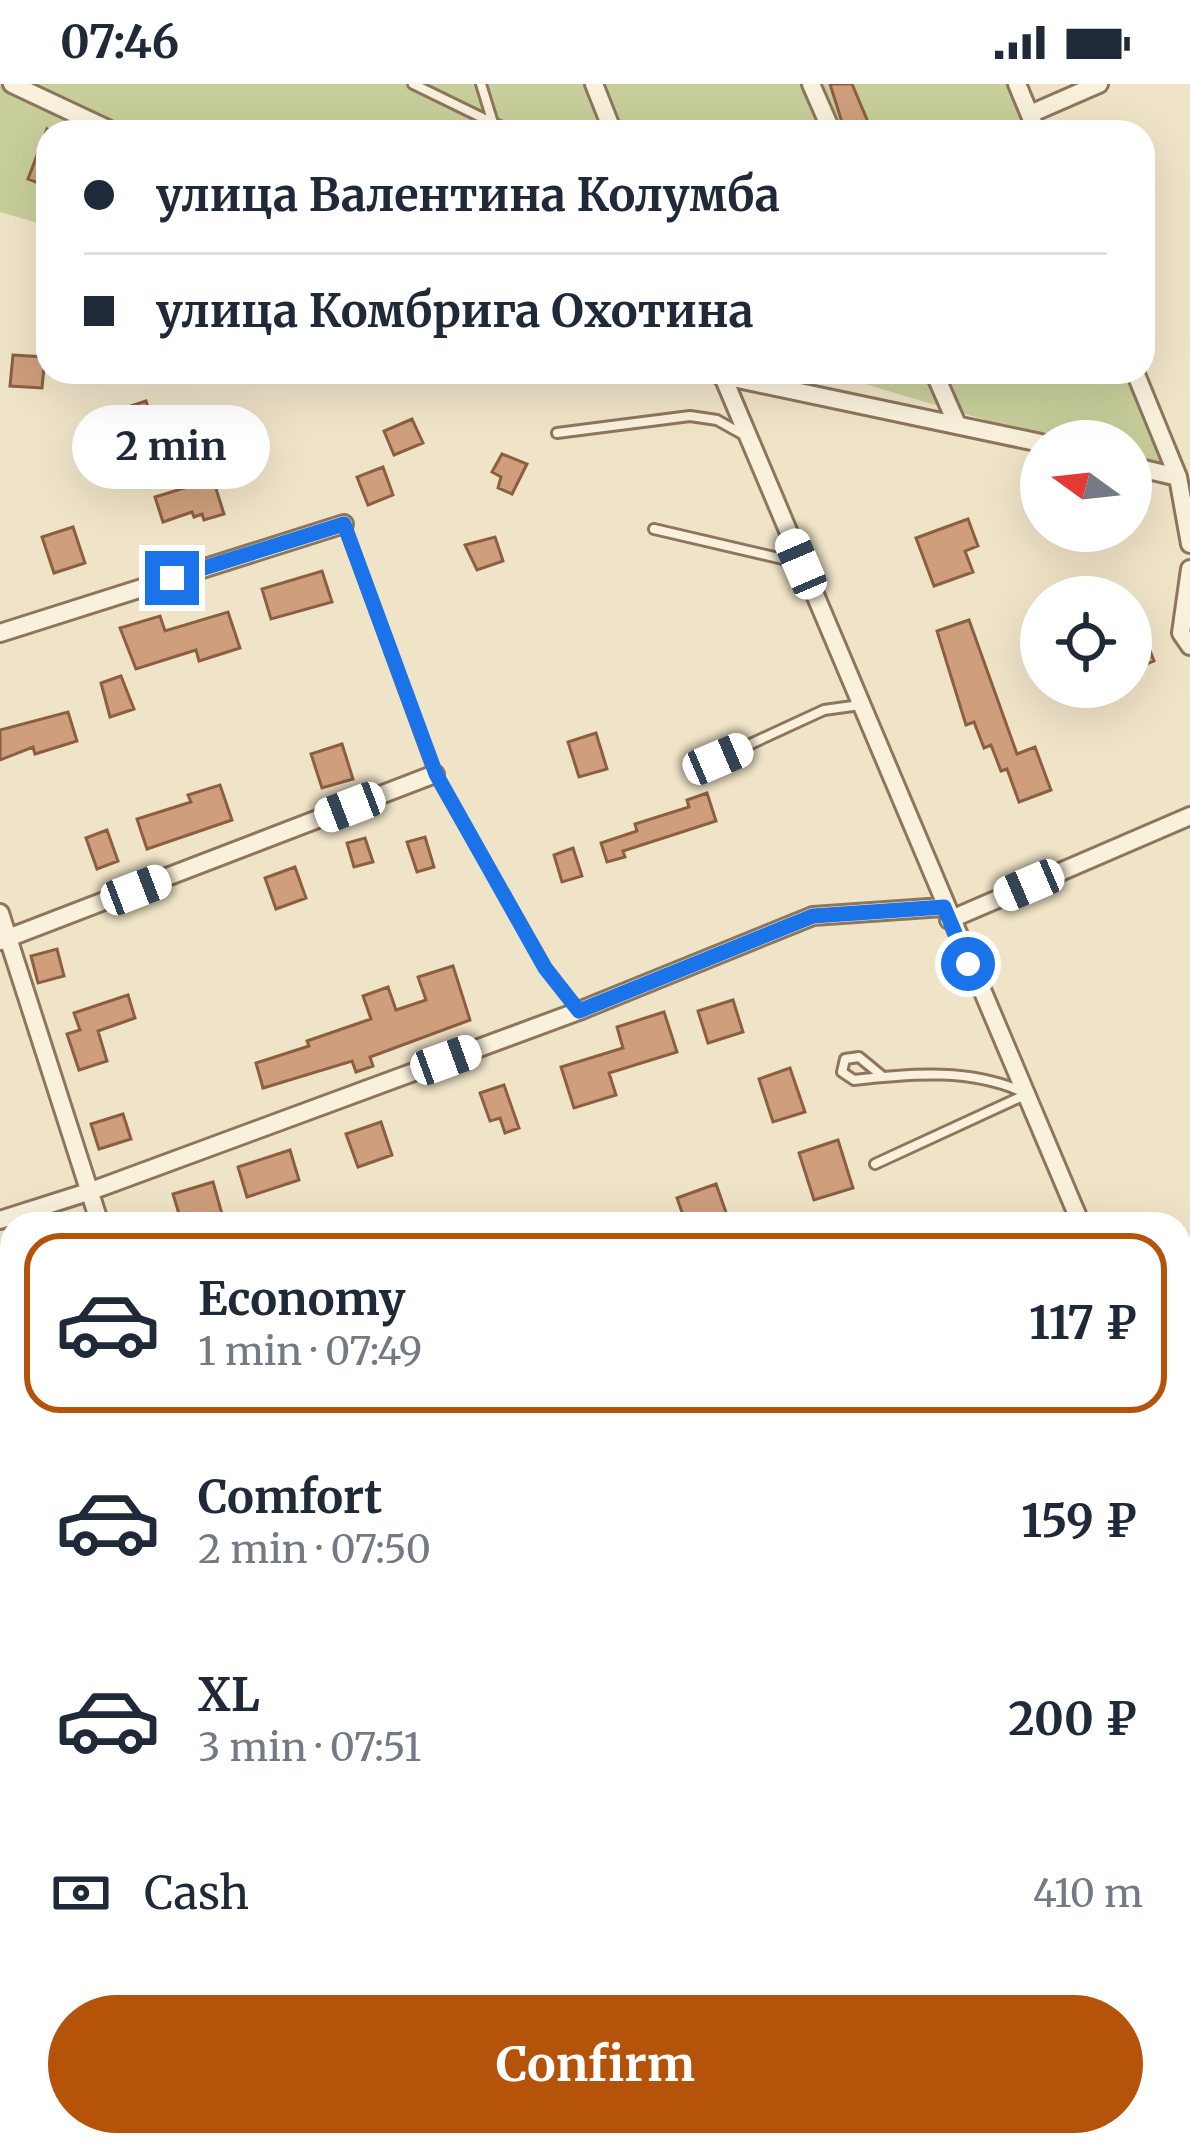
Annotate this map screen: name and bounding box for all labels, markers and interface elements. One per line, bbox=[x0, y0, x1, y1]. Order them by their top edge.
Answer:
text: 07:46 bbox=[60, 14, 179, 70]
text: улица Валентина Колумба bbox=[156, 167, 780, 223]
text: улица Комбрига Охотина bbox=[156, 283, 754, 339]
callout: 2 min bbox=[73, 404, 271, 488]
north arrow bbox=[1020, 420, 1152, 552]
map controls bbox=[1020, 420, 1152, 708]
text: 2 min bbox=[115, 422, 227, 471]
car bbox=[770, 524, 832, 604]
route end bbox=[145, 551, 199, 605]
button: locate bbox=[1020, 576, 1152, 708]
car bbox=[678, 728, 758, 790]
car bbox=[310, 777, 390, 837]
car bbox=[989, 854, 1069, 916]
car bbox=[96, 860, 176, 920]
route start bbox=[941, 937, 995, 991]
car bbox=[406, 1031, 486, 1089]
icon: car bbox=[54, 1269, 162, 1377]
text: Economy bbox=[198, 1271, 406, 1327]
text: 117 ₽ bbox=[1029, 1295, 1137, 1351]
text: 1 min · 07:49 bbox=[198, 1327, 422, 1376]
icon: car bbox=[54, 1467, 162, 1575]
text: Comfort bbox=[198, 1469, 382, 1525]
text: 159 ₽ bbox=[1021, 1493, 1137, 1549]
text: 2 min · 07:50 bbox=[198, 1525, 431, 1574]
icon: car bbox=[54, 1665, 162, 1773]
text: XL bbox=[198, 1667, 260, 1723]
text: 200 ₽ bbox=[1008, 1691, 1137, 1747]
text: 3 min · 07:51 bbox=[198, 1723, 421, 1772]
icon: cash bbox=[48, 1860, 114, 1926]
text: Cash bbox=[144, 1865, 249, 1921]
text: 410 m bbox=[1033, 1869, 1143, 1918]
button: Confirm bbox=[48, 1995, 1143, 2133]

